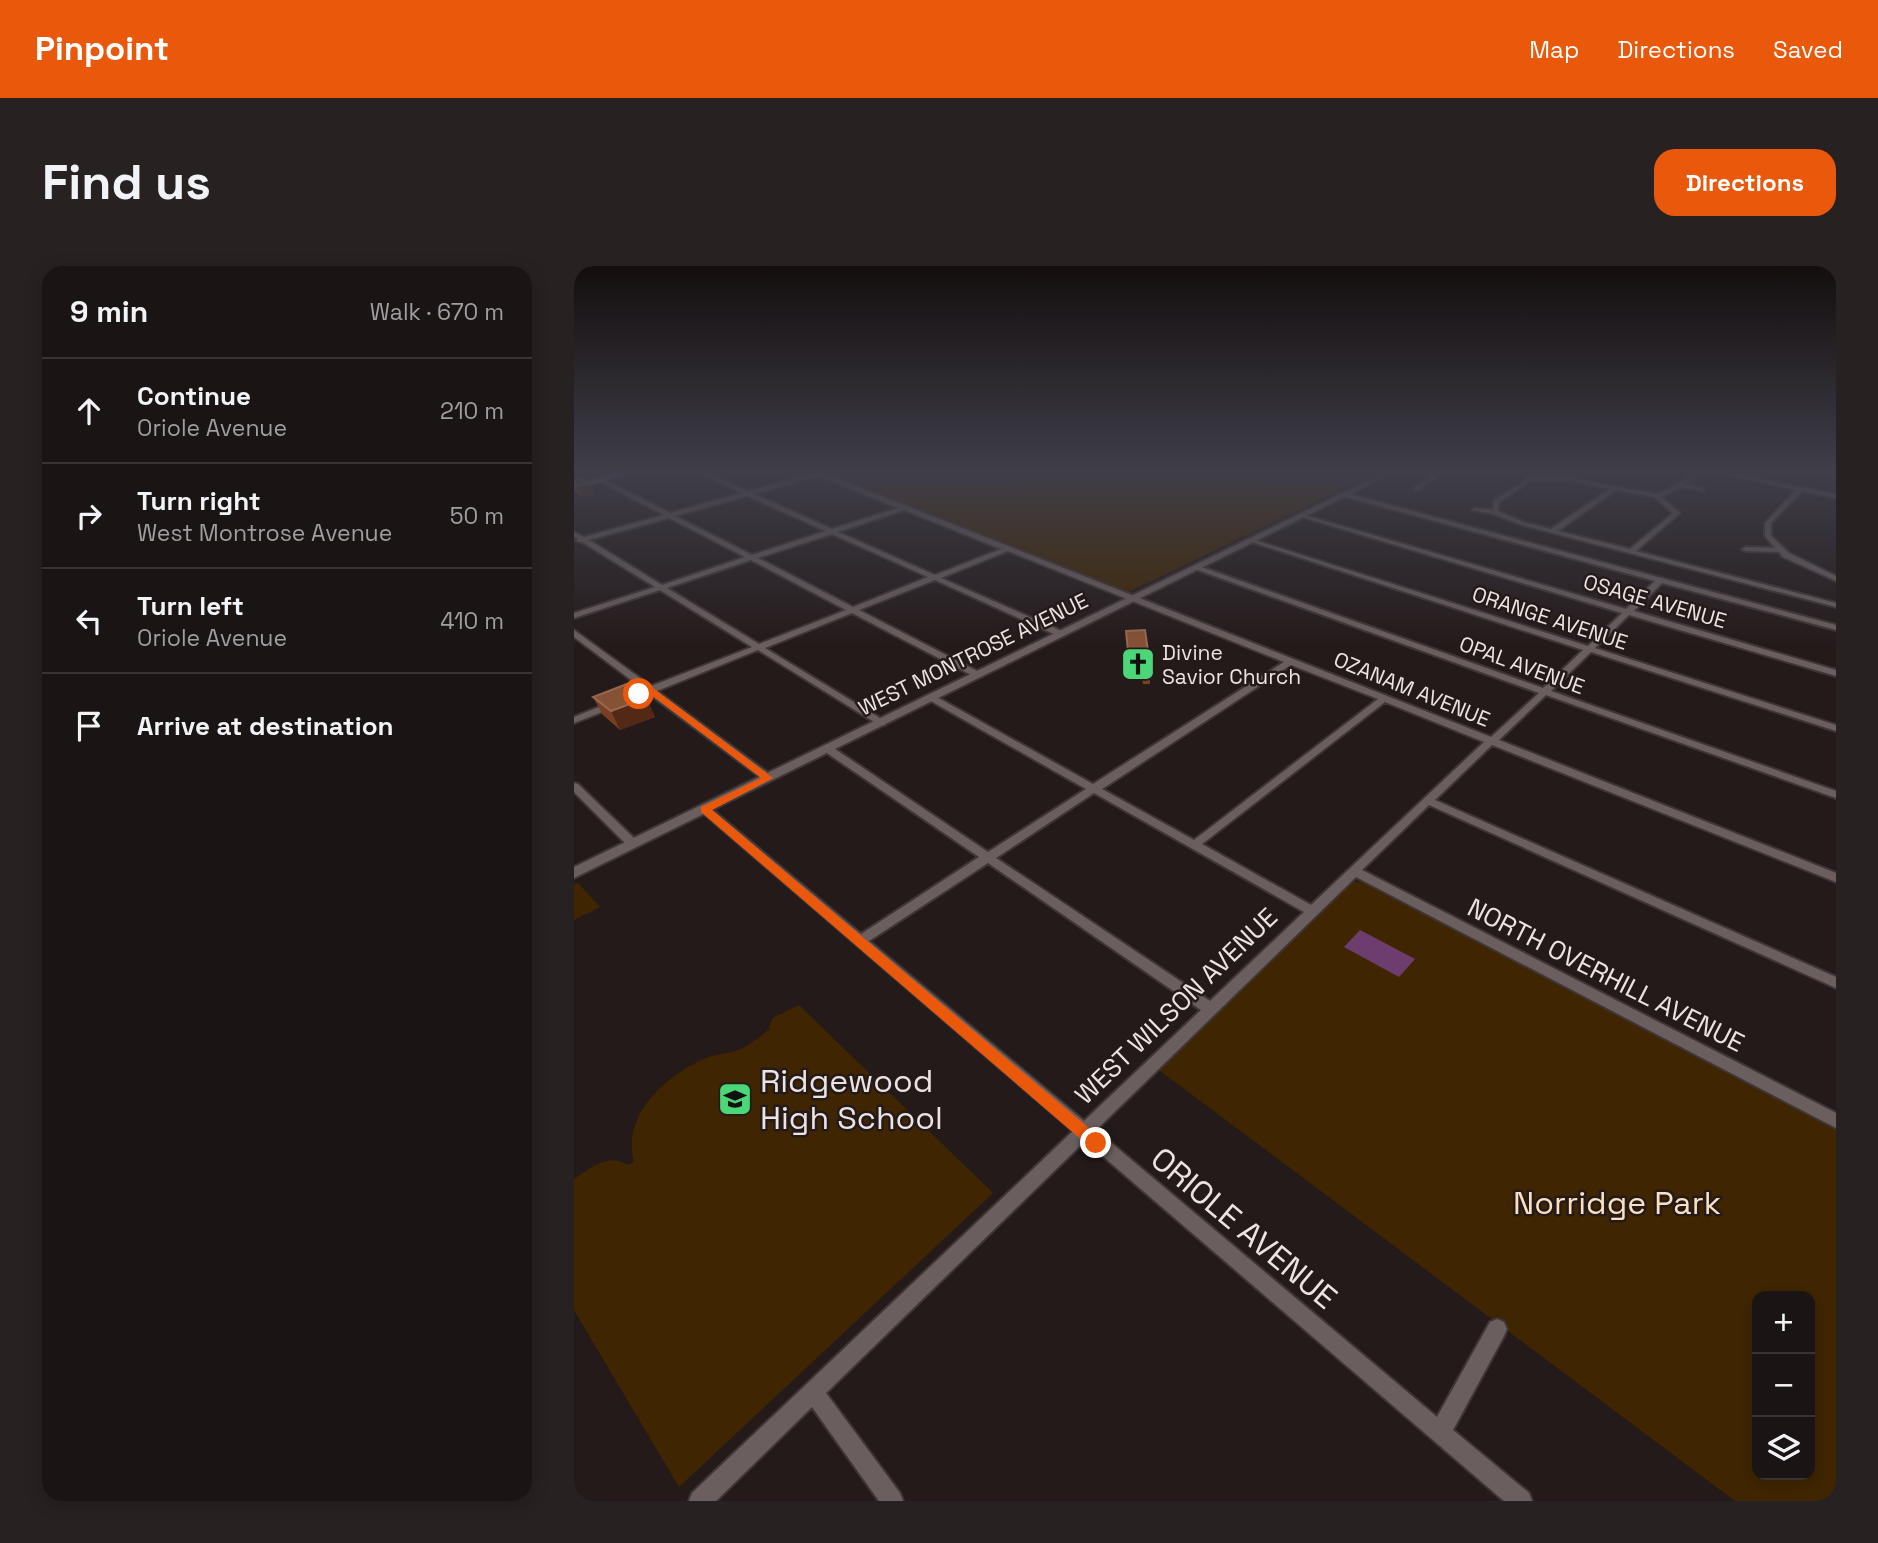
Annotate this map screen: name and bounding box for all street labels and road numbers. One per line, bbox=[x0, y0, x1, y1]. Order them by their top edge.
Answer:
street label: OSAGE AVENUE bbox=[1580, 568, 1730, 634]
street label: ORANGE AVENUE bbox=[1469, 580, 1631, 656]
street label: WEST MONTROSE AVENUE bbox=[854, 587, 1092, 721]
street label: OPAL AVENUE bbox=[1456, 630, 1588, 700]
street label: OZANAM AVENUE bbox=[1330, 645, 1494, 733]
street label: NORTH OVERHILL AVENUE bbox=[1462, 890, 1750, 1060]
street label: WEST WILSON AVENUE bbox=[1067, 900, 1285, 1112]
street label: ORIOLE AVENUE bbox=[1143, 1138, 1345, 1318]

